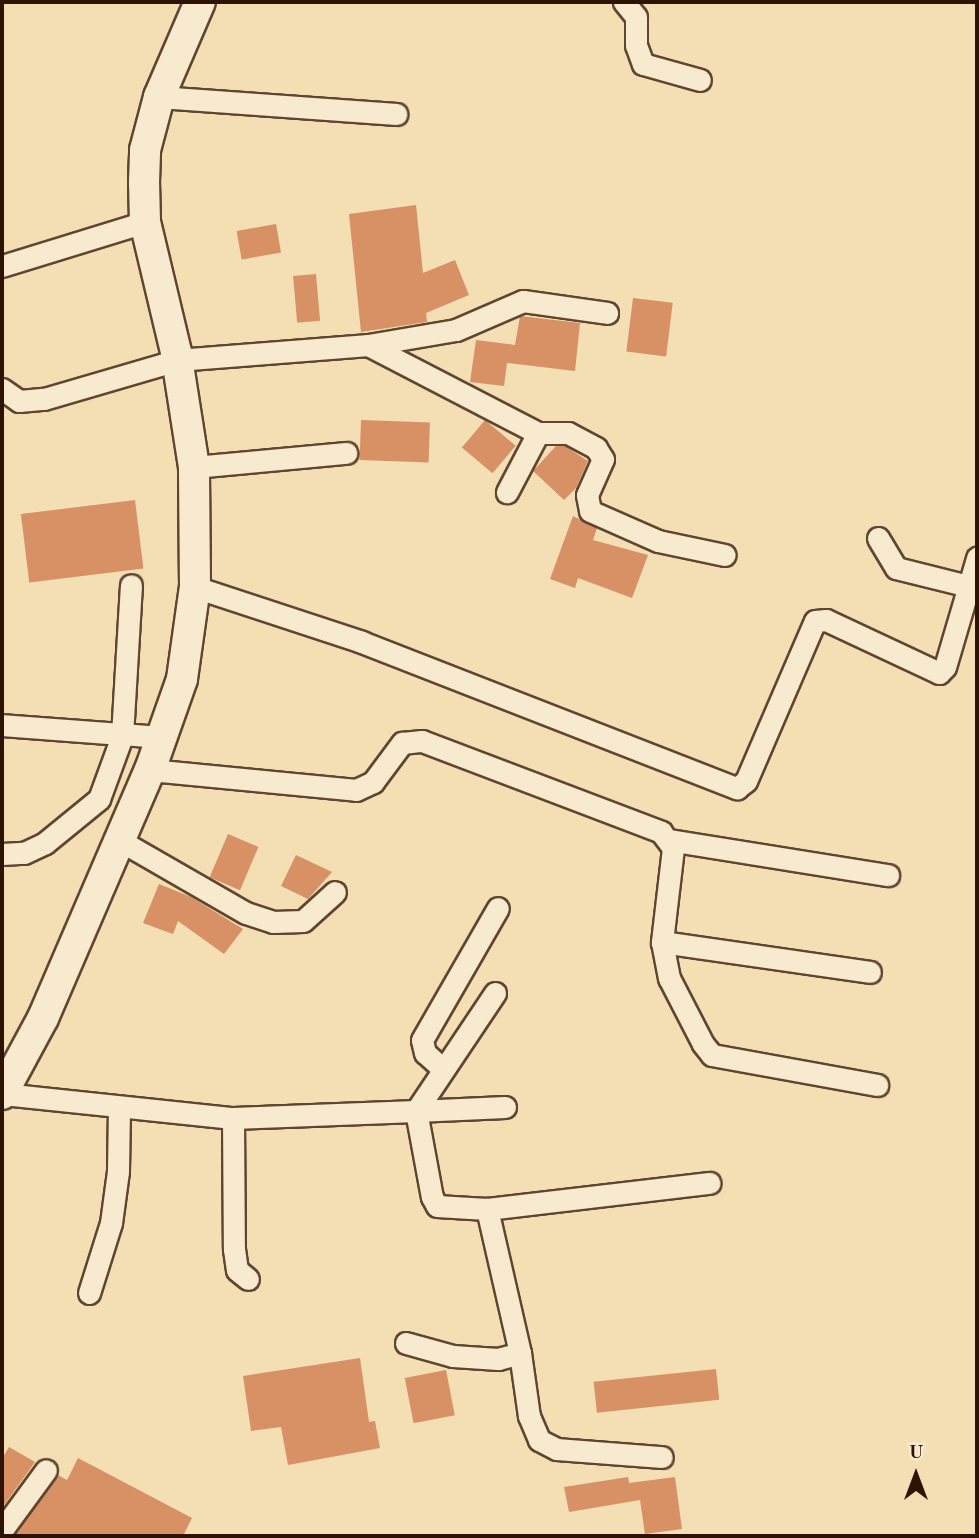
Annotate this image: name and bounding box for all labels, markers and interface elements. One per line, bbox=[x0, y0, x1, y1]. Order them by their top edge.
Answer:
north arrow bbox=[881, 1440, 951, 1510]
text: U bbox=[908, 1444, 924, 1463]

